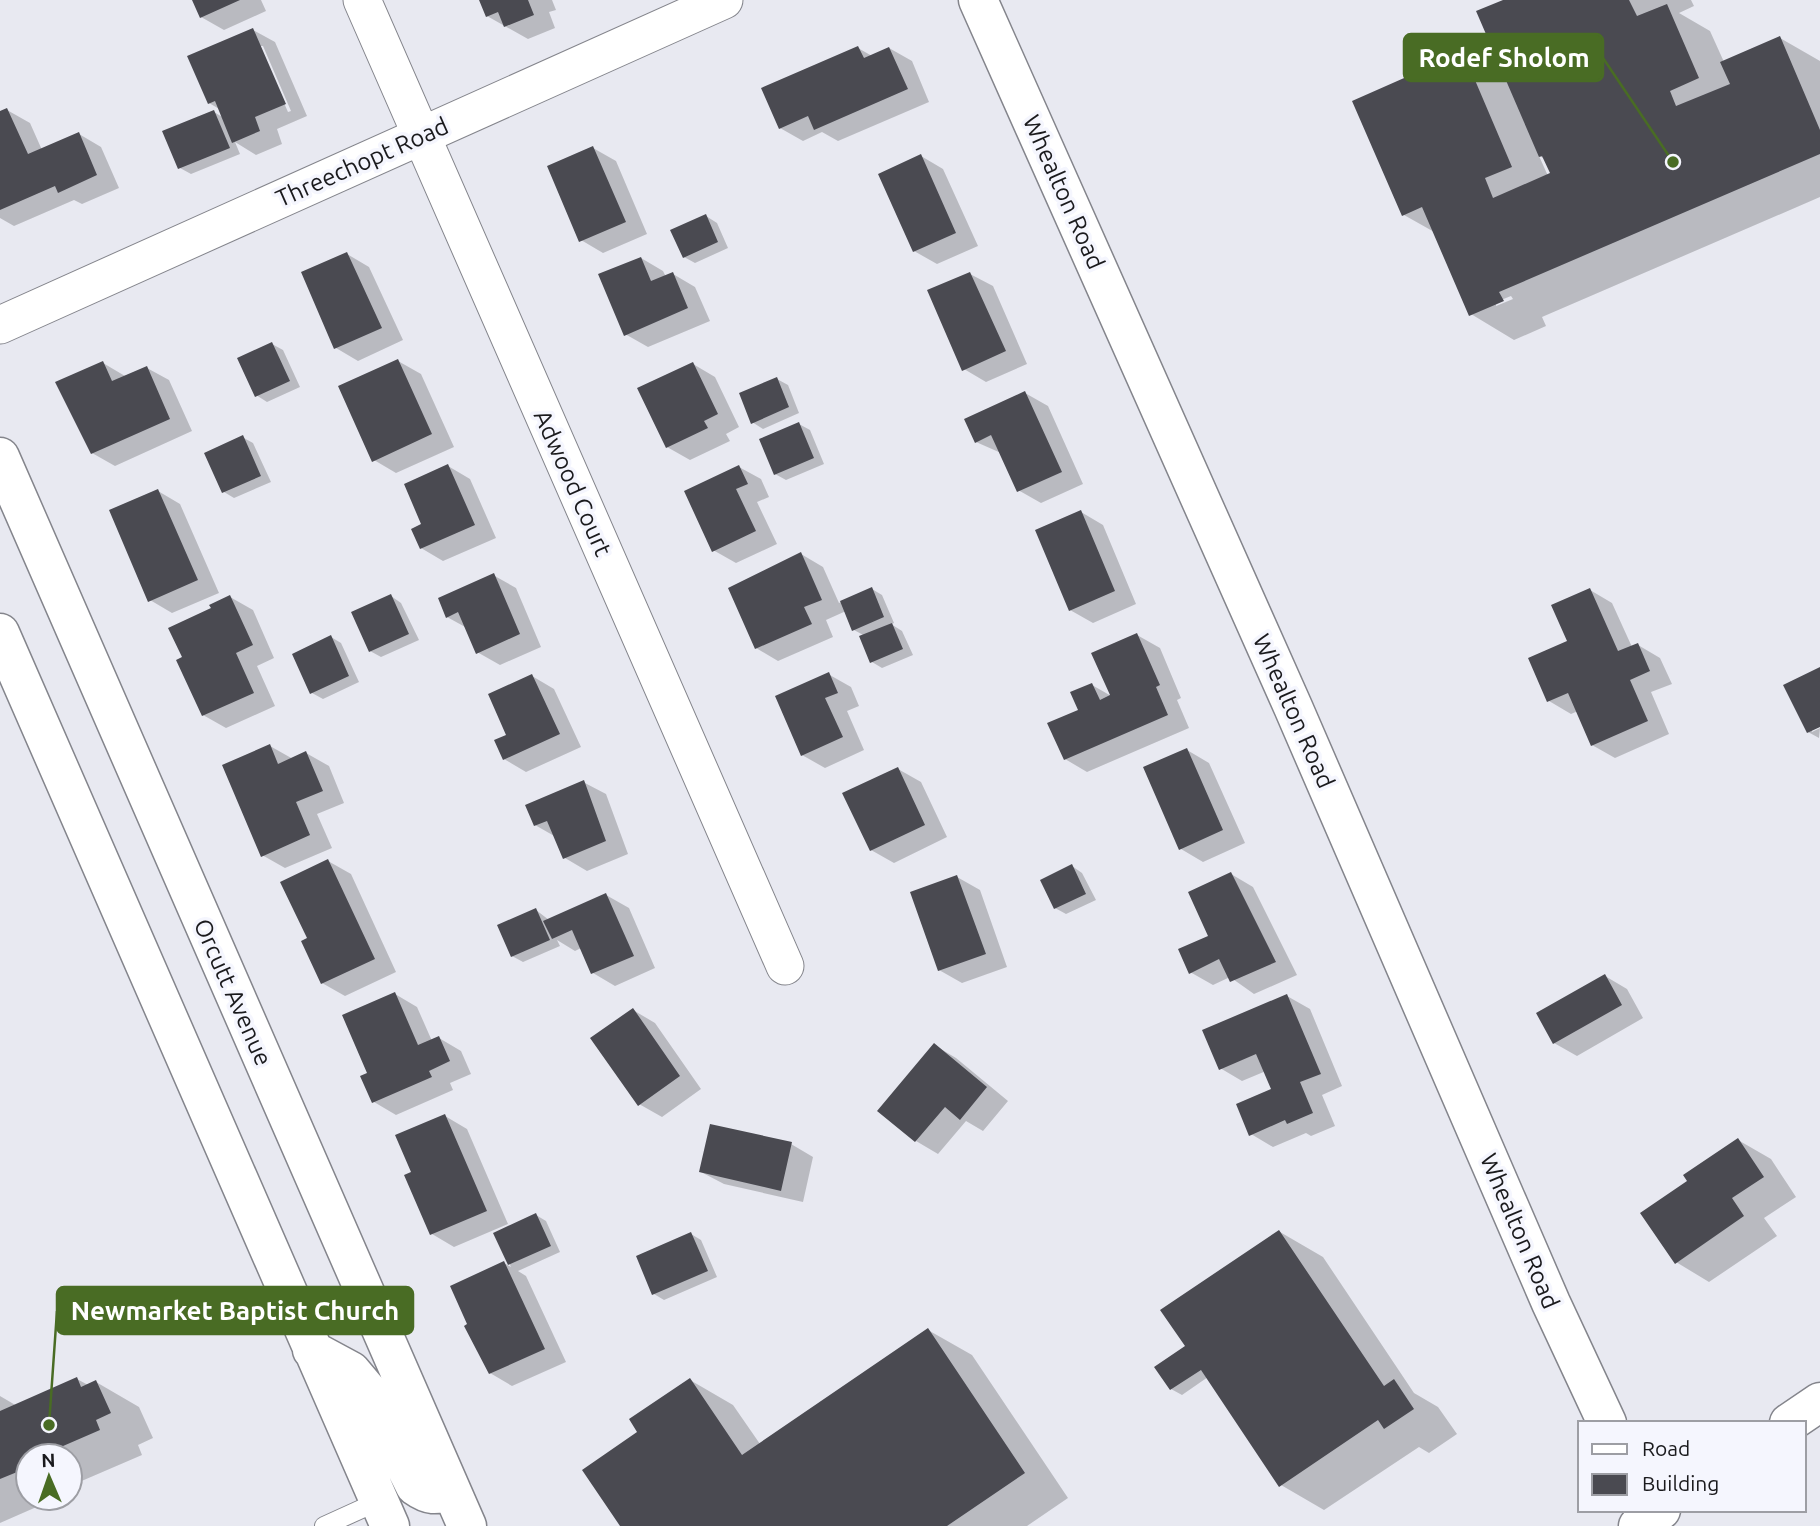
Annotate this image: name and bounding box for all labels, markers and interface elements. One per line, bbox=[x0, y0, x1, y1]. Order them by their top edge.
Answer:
callout: Rodef Sholom bbox=[1404, 34, 1603, 81]
text: Rodef Sholom bbox=[1418, 43, 1590, 72]
street label: Whealton Road bbox=[1018, 111, 1110, 273]
street label: Threechopt Road bbox=[272, 112, 452, 212]
street label: Adwood Court bbox=[529, 406, 617, 561]
street label: Whealton Road bbox=[1248, 630, 1340, 792]
street label: Orcutt Avenue bbox=[189, 914, 277, 1070]
street label: Whealton Road bbox=[1475, 1149, 1565, 1313]
callout: Newmarket Baptist Church bbox=[57, 1287, 413, 1334]
text: Newmarket Baptist Church bbox=[71, 1296, 399, 1325]
legend bbox=[1578, 1421, 1806, 1512]
text: Road bbox=[1642, 1436, 1690, 1460]
north arrow bbox=[14, 1442, 84, 1512]
text: N bbox=[41, 1449, 56, 1471]
text: Building bbox=[1642, 1471, 1719, 1495]

